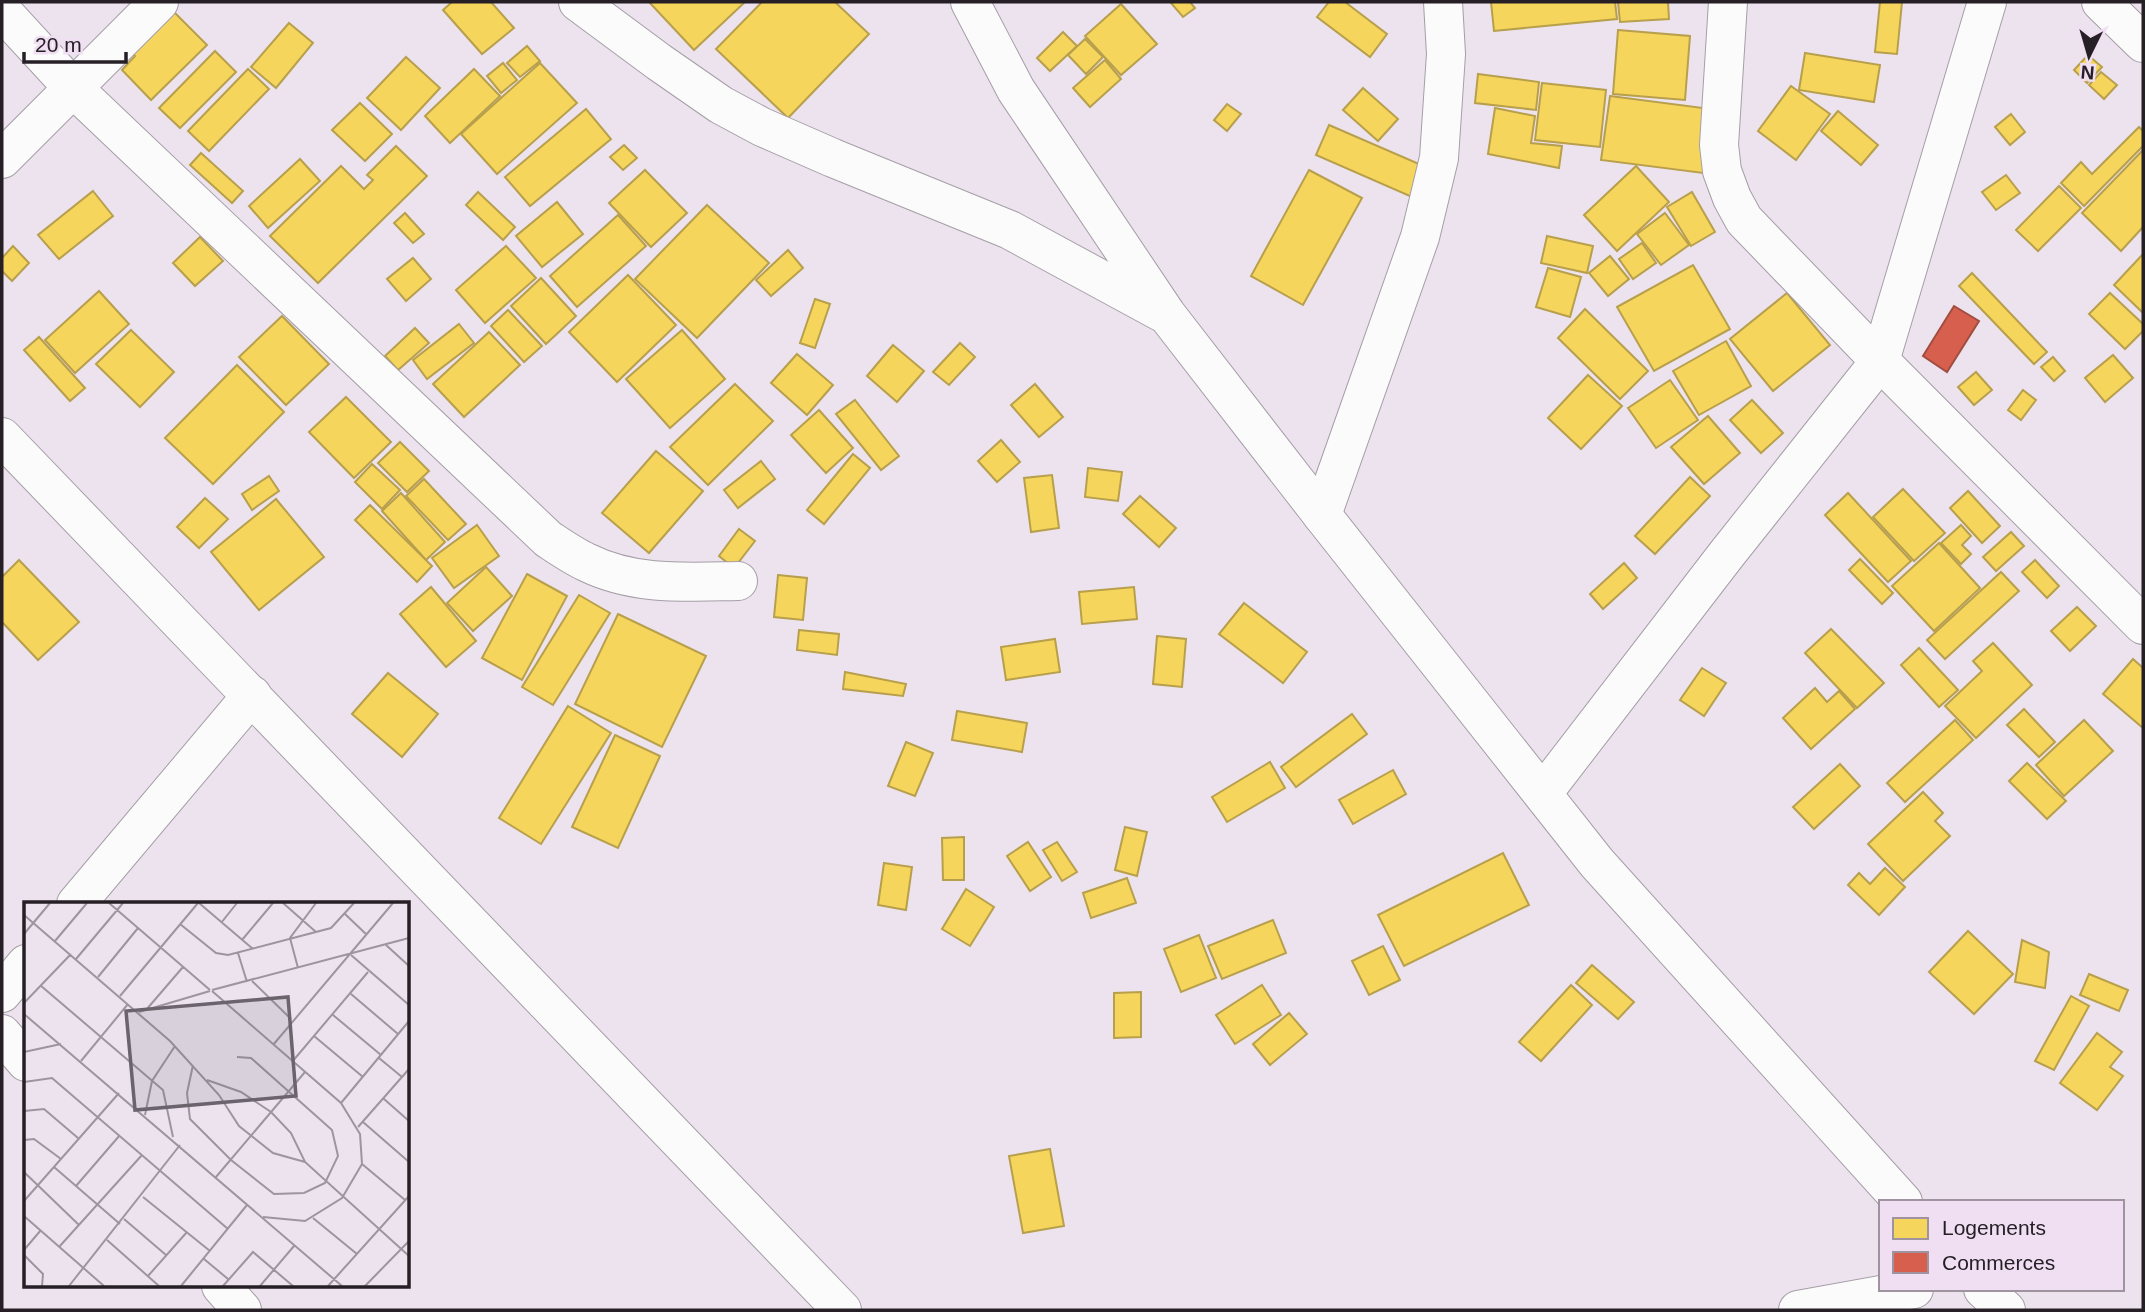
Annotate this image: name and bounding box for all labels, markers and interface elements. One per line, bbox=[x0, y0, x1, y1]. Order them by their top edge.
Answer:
scale bar bbox=[24, 21, 126, 65]
north arrow bbox=[2054, 21, 2124, 91]
text: 20 m bbox=[35, 33, 82, 56]
text: N bbox=[2080, 61, 2095, 83]
inset map bbox=[24, 902, 410, 1288]
legend bbox=[1879, 1200, 2124, 1291]
text: Logements bbox=[1942, 1216, 2046, 1239]
text: Commerces bbox=[1942, 1251, 2055, 1274]

